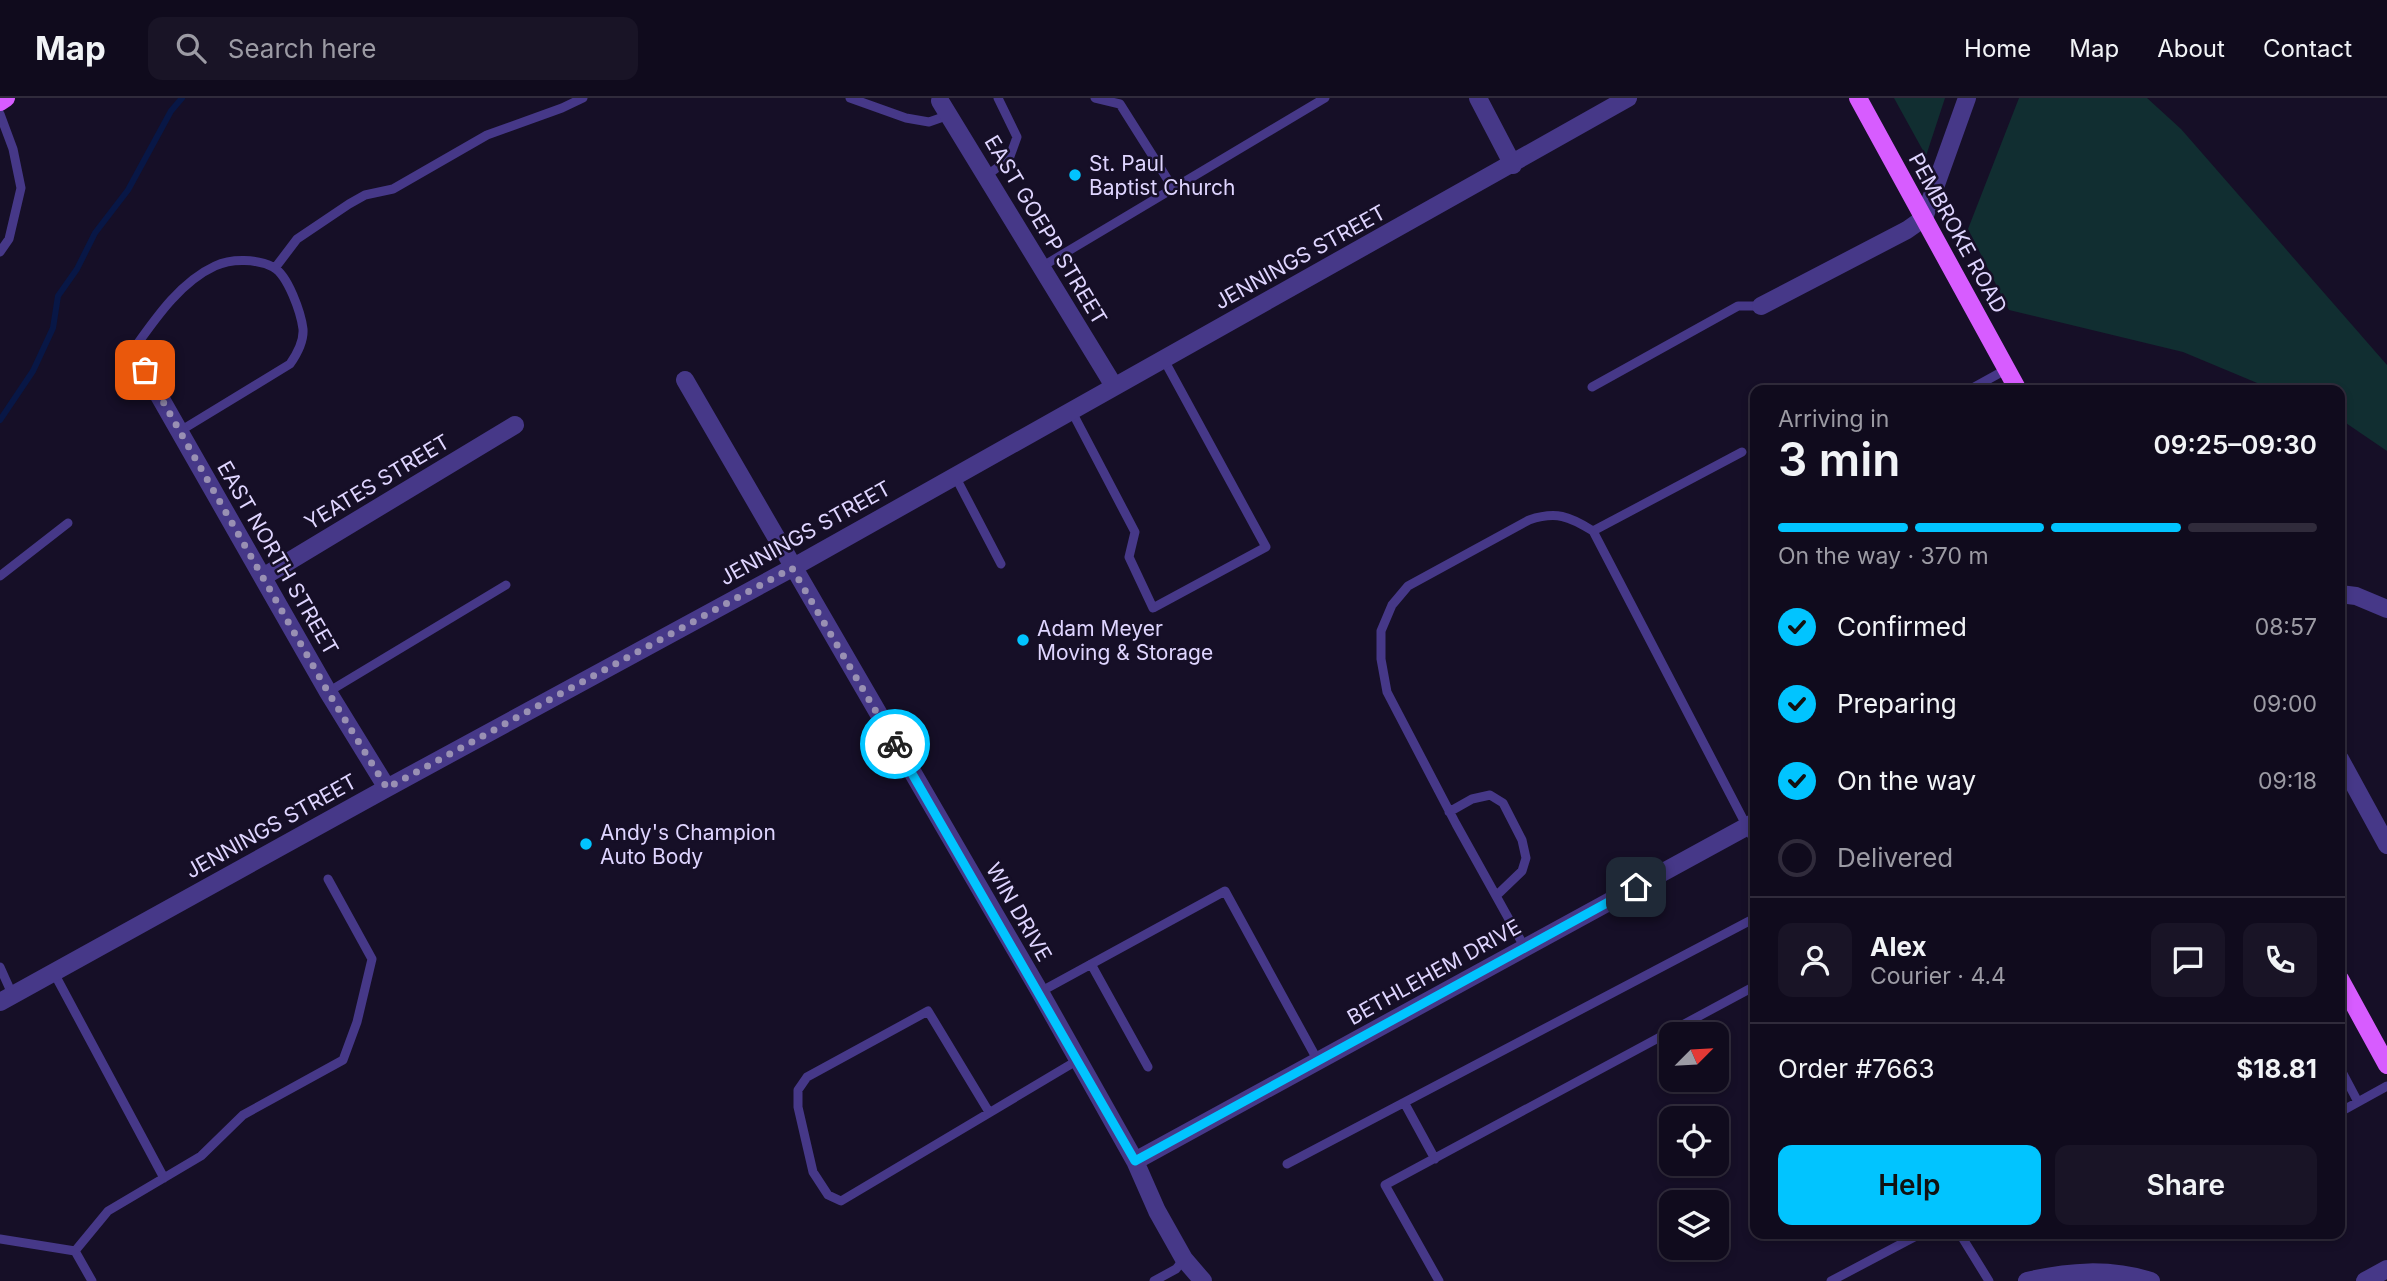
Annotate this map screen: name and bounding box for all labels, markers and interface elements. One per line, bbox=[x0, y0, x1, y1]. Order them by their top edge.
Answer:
search box bbox=[148, 17, 638, 80]
text: Map bbox=[35, 28, 106, 68]
icon: search bbox=[172, 29, 210, 67]
text: Search here bbox=[228, 33, 376, 64]
text: Home bbox=[1964, 34, 2031, 63]
text: Map bbox=[2069, 34, 2119, 63]
text: About bbox=[2157, 34, 2225, 63]
text: Contact bbox=[2263, 34, 2352, 63]
street label: EAST GOEPP STREET bbox=[980, 131, 1112, 329]
street label: PEMBROKE ROAD bbox=[1904, 148, 2012, 318]
place label: St. Paul Baptist Church bbox=[1089, 151, 1235, 200]
marker: St. Paul Baptist Church bbox=[1067, 167, 1083, 183]
street label: JENNINGS STREET bbox=[1210, 199, 1390, 315]
pin bbox=[115, 340, 175, 400]
icon: bag bbox=[126, 351, 164, 389]
text: Arriving in bbox=[1778, 405, 1889, 433]
street label: YEATES STREET bbox=[300, 429, 454, 535]
text: 09:25–09:30 bbox=[2154, 429, 2317, 460]
text: 3 min bbox=[1778, 431, 1900, 487]
street label: EAST NORTH STREET bbox=[212, 457, 344, 659]
street label: JENNINGS STREET bbox=[715, 475, 895, 591]
text: On the way · 370 m bbox=[1778, 542, 1989, 570]
icon: check bbox=[1778, 608, 1816, 646]
text: Confirmed bbox=[1837, 611, 1967, 642]
text: 08:57 bbox=[2255, 613, 2317, 641]
place label: Adam Meyer Moving & Storage bbox=[1037, 616, 1213, 665]
marker: Adam Meyer Moving & Storage bbox=[1015, 632, 1031, 648]
icon: check bbox=[1778, 685, 1816, 723]
text: Preparing bbox=[1837, 688, 1957, 719]
text: 09:00 bbox=[2253, 690, 2317, 718]
courier bbox=[860, 709, 930, 779]
icon: bike bbox=[876, 725, 914, 763]
icon: check bbox=[1778, 762, 1816, 800]
text: On the way bbox=[1837, 765, 1976, 796]
text: 09:18 bbox=[2258, 767, 2317, 795]
street label: JENNINGS STREET bbox=[181, 768, 361, 884]
place label: Andy's Champion Auto Body bbox=[600, 820, 776, 869]
marker: Andy's Champion Auto Body bbox=[578, 836, 594, 852]
text: Delivered bbox=[1837, 842, 1953, 873]
pin bbox=[1606, 857, 1666, 917]
street label: WIN DRIVE bbox=[981, 858, 1057, 966]
icon: home bbox=[1617, 868, 1655, 906]
street label: BETHLEHEM DRIVE bbox=[1343, 914, 1525, 1030]
button: person bbox=[1778, 923, 1852, 997]
button: chat bbox=[2151, 923, 2225, 997]
button: phone bbox=[2243, 923, 2317, 997]
text: Alex bbox=[1870, 931, 1927, 962]
text: Courier · 4.4 bbox=[1870, 962, 2006, 990]
north arrow bbox=[1659, 1022, 1729, 1092]
map controls bbox=[1659, 1022, 1729, 1260]
text: Order #7663 bbox=[1778, 1053, 1935, 1084]
text: $18.81 bbox=[2236, 1053, 2317, 1084]
button: locate bbox=[1659, 1106, 1729, 1176]
button: Help bbox=[1778, 1145, 2041, 1225]
button: Share bbox=[2055, 1145, 2317, 1225]
button: layers bbox=[1659, 1190, 1729, 1260]

